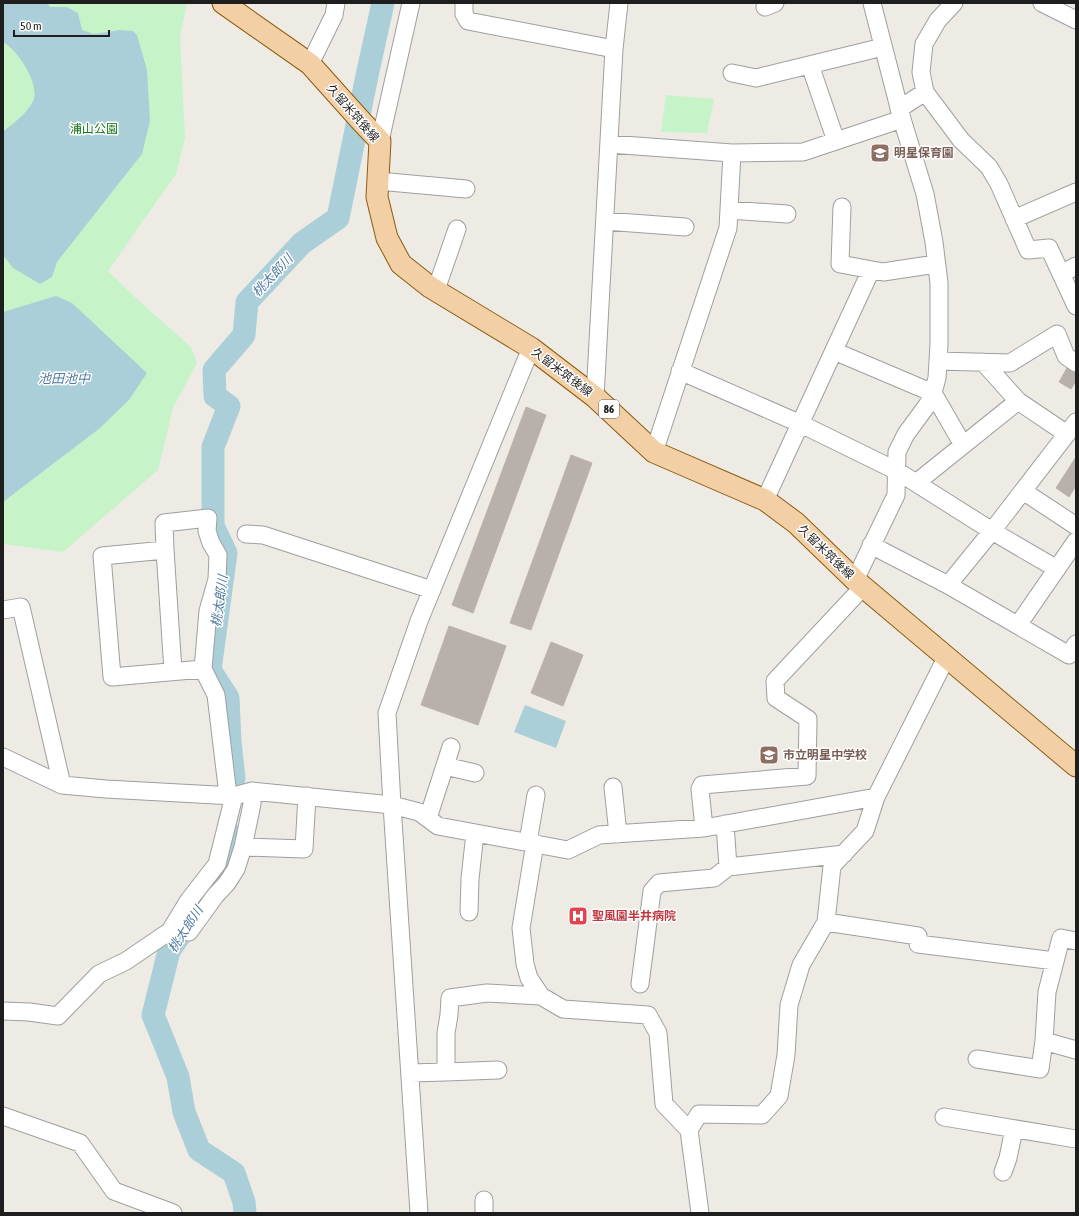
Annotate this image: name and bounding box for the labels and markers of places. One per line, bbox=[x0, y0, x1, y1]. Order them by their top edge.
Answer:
school or university icon: 明星保育園 bbox=[869, 142, 891, 164]
place label: 明星保育園 bbox=[894, 146, 954, 160]
school or university icon: 市立明星中学校 bbox=[758, 744, 780, 766]
place label: 市立明星中学校 bbox=[783, 748, 867, 762]
hospital icon: 聖風園半井病院 bbox=[567, 905, 589, 927]
place label: 聖風園半井病院 bbox=[592, 909, 676, 923]

